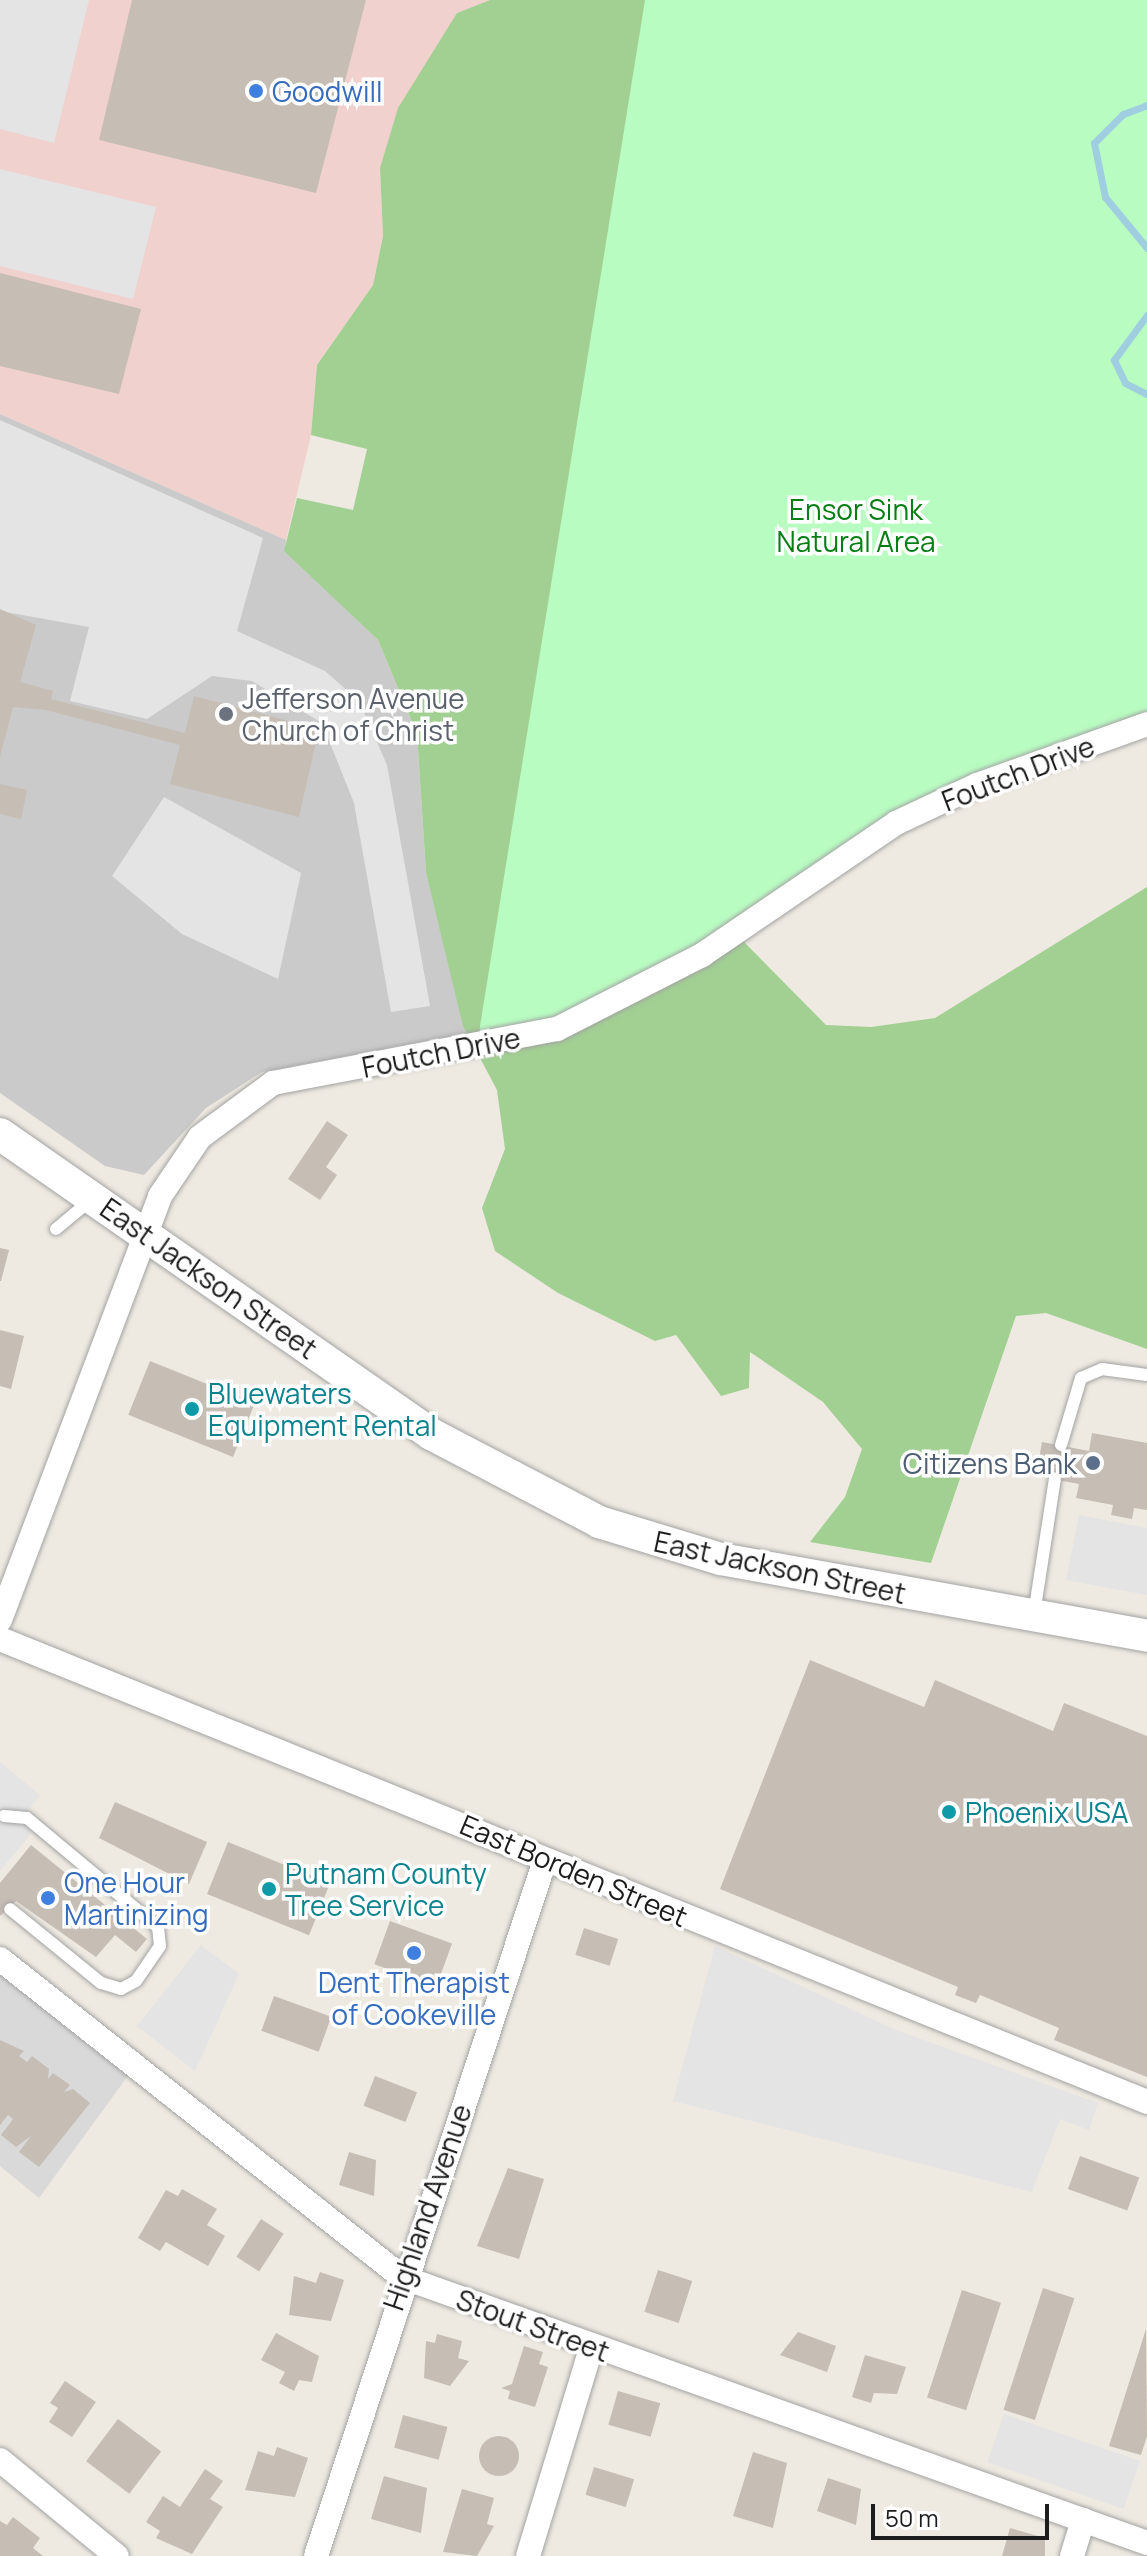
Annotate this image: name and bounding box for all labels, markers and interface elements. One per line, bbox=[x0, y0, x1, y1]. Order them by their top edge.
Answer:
place label: Goodwill bbox=[272, 74, 383, 108]
marker: Goodwill bbox=[247, 82, 265, 100]
park label: Ensor Sink Natural Area bbox=[777, 492, 935, 558]
place label: Jefferson Avenue Church of Christ bbox=[242, 681, 465, 747]
marker: Jefferson Avenue Church of Christ bbox=[217, 705, 235, 723]
street label: Foutch Drive bbox=[937, 729, 1099, 817]
street label: Foutch Drive bbox=[359, 1020, 523, 1084]
street label: East Jackson Street bbox=[94, 1191, 324, 1365]
place label: Bluewaters Equipment Rental bbox=[208, 1376, 437, 1442]
marker: Bluewaters Equipment Rental bbox=[183, 1400, 201, 1418]
place label: Citizens Bank bbox=[903, 1446, 1077, 1480]
marker: Citizens Bank bbox=[1084, 1454, 1102, 1472]
street label: East Jackson Street bbox=[651, 1524, 909, 1610]
place label: Phoenix USA bbox=[965, 1795, 1128, 1829]
marker: Phoenix USA bbox=[940, 1803, 958, 1821]
street label: East Borden Street bbox=[455, 1807, 693, 1933]
place label: Putnam County Tree Service bbox=[285, 1856, 487, 1922]
place label: One Hour Martinizing bbox=[64, 1865, 209, 1931]
marker: Putnam County Tree Service bbox=[260, 1880, 278, 1898]
marker: One Hour Martinizing bbox=[39, 1889, 57, 1907]
marker: Dent Therapist of Cookeville bbox=[405, 1944, 423, 1962]
place label: Dent Therapist of Cookeville bbox=[318, 1965, 510, 2031]
street label: Highland Avenue bbox=[376, 2100, 478, 2314]
street label: Stout Street bbox=[452, 2282, 614, 2368]
scale bar bbox=[875, 2488, 1053, 2538]
text: 50 m bbox=[885, 2501, 939, 2534]

